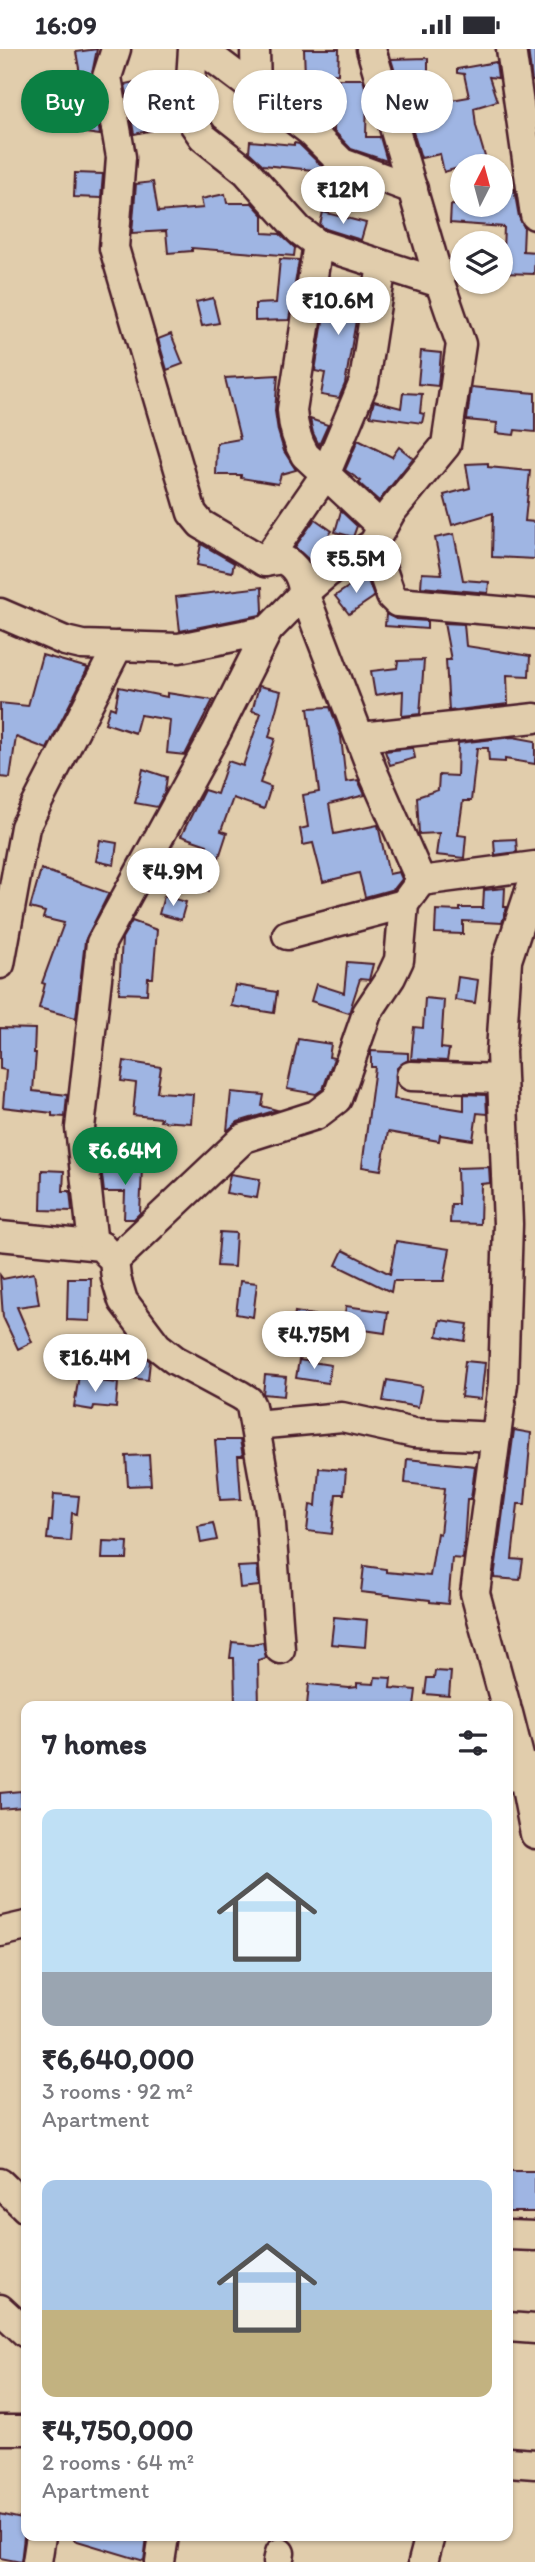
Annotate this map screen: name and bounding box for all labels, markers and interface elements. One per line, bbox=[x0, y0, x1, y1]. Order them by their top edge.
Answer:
text: 16:09 bbox=[35, 9, 97, 41]
chip: Buy bbox=[21, 70, 109, 133]
chip: Rent bbox=[123, 70, 219, 133]
chip: Filters bbox=[233, 70, 347, 133]
chip: New bbox=[361, 70, 453, 133]
north arrow bbox=[450, 154, 513, 217]
map controls bbox=[450, 154, 513, 294]
pin: ₹12M bbox=[302, 167, 384, 226]
text: ₹12M bbox=[317, 175, 369, 203]
button: layers bbox=[450, 231, 513, 294]
pin: ₹10.6M bbox=[281, 278, 395, 337]
text: ₹10.6M bbox=[302, 286, 374, 314]
pin: ₹5.5M bbox=[307, 535, 405, 595]
text: ₹5.5M bbox=[326, 544, 386, 572]
pin: ₹4.9M bbox=[124, 849, 222, 908]
text: ₹4.9M bbox=[143, 857, 203, 885]
pin: ₹6.64M bbox=[68, 1127, 182, 1187]
text: ₹6.64M bbox=[88, 1136, 162, 1164]
pin: ₹4.75M bbox=[257, 1311, 371, 1371]
text: ₹4.75M bbox=[278, 1320, 350, 1348]
pin: ₹16.4M bbox=[38, 1335, 152, 1394]
text: ₹16.4M bbox=[59, 1343, 131, 1371]
icon: filters bbox=[454, 1724, 492, 1762]
text: 7 homes bbox=[42, 1725, 147, 1762]
icon: home bbox=[204, 1854, 330, 1980]
text: ₹6,640,000 bbox=[42, 2040, 195, 2077]
text: 3 rooms · 92 m² bbox=[42, 2077, 193, 2105]
text: Apartment bbox=[42, 2105, 149, 2133]
icon: home bbox=[204, 2225, 330, 2351]
text: ₹4,750,000 bbox=[42, 2411, 193, 2448]
text: 2 rooms · 64 m² bbox=[42, 2448, 194, 2476]
text: Apartment bbox=[42, 2476, 149, 2504]

